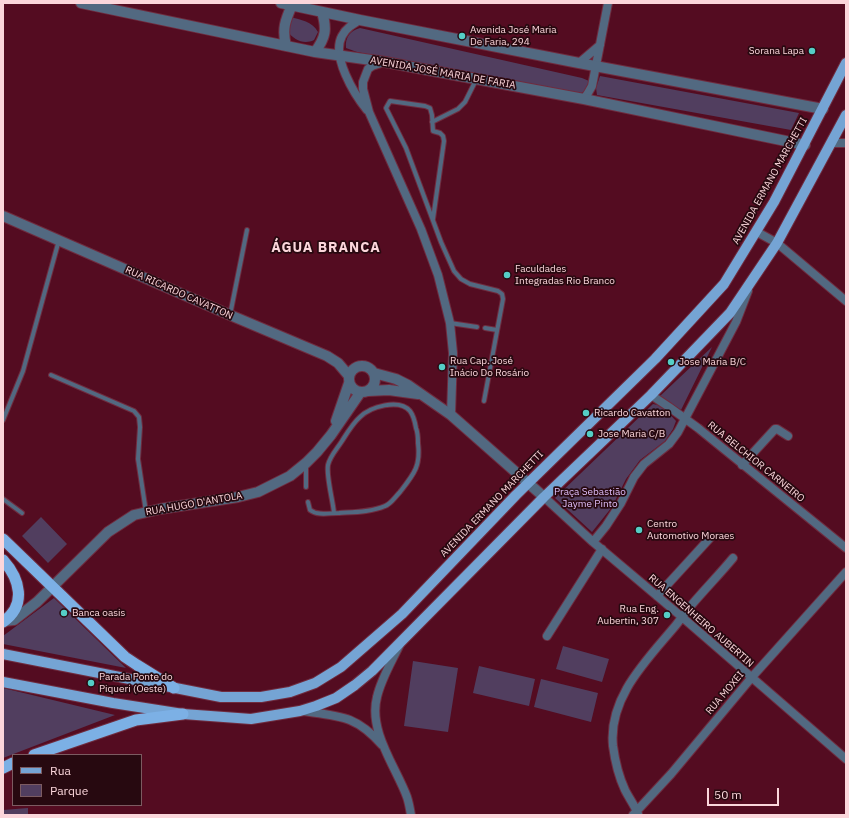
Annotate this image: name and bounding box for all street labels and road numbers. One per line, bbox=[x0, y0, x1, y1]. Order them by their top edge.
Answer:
street label: AVENIDA JOSÉ MARIA DE FARIA bbox=[369, 54, 517, 92]
street label: AVENIDA ERMANO MARCHETTI bbox=[730, 115, 810, 247]
street label: RUA RICARDO CAVATTON bbox=[123, 264, 235, 322]
street label: RUA BELCHIOR CARNEIRO bbox=[705, 419, 807, 505]
street label: AVENIDA ERMANO MARCHETTI bbox=[438, 448, 546, 560]
street label: RUA HUGO D'ANTOLA bbox=[145, 490, 243, 518]
street label: RUA ENGENHEIRO AUBERTIN bbox=[646, 572, 756, 670]
street label: RUA MOXEI bbox=[703, 669, 747, 717]

